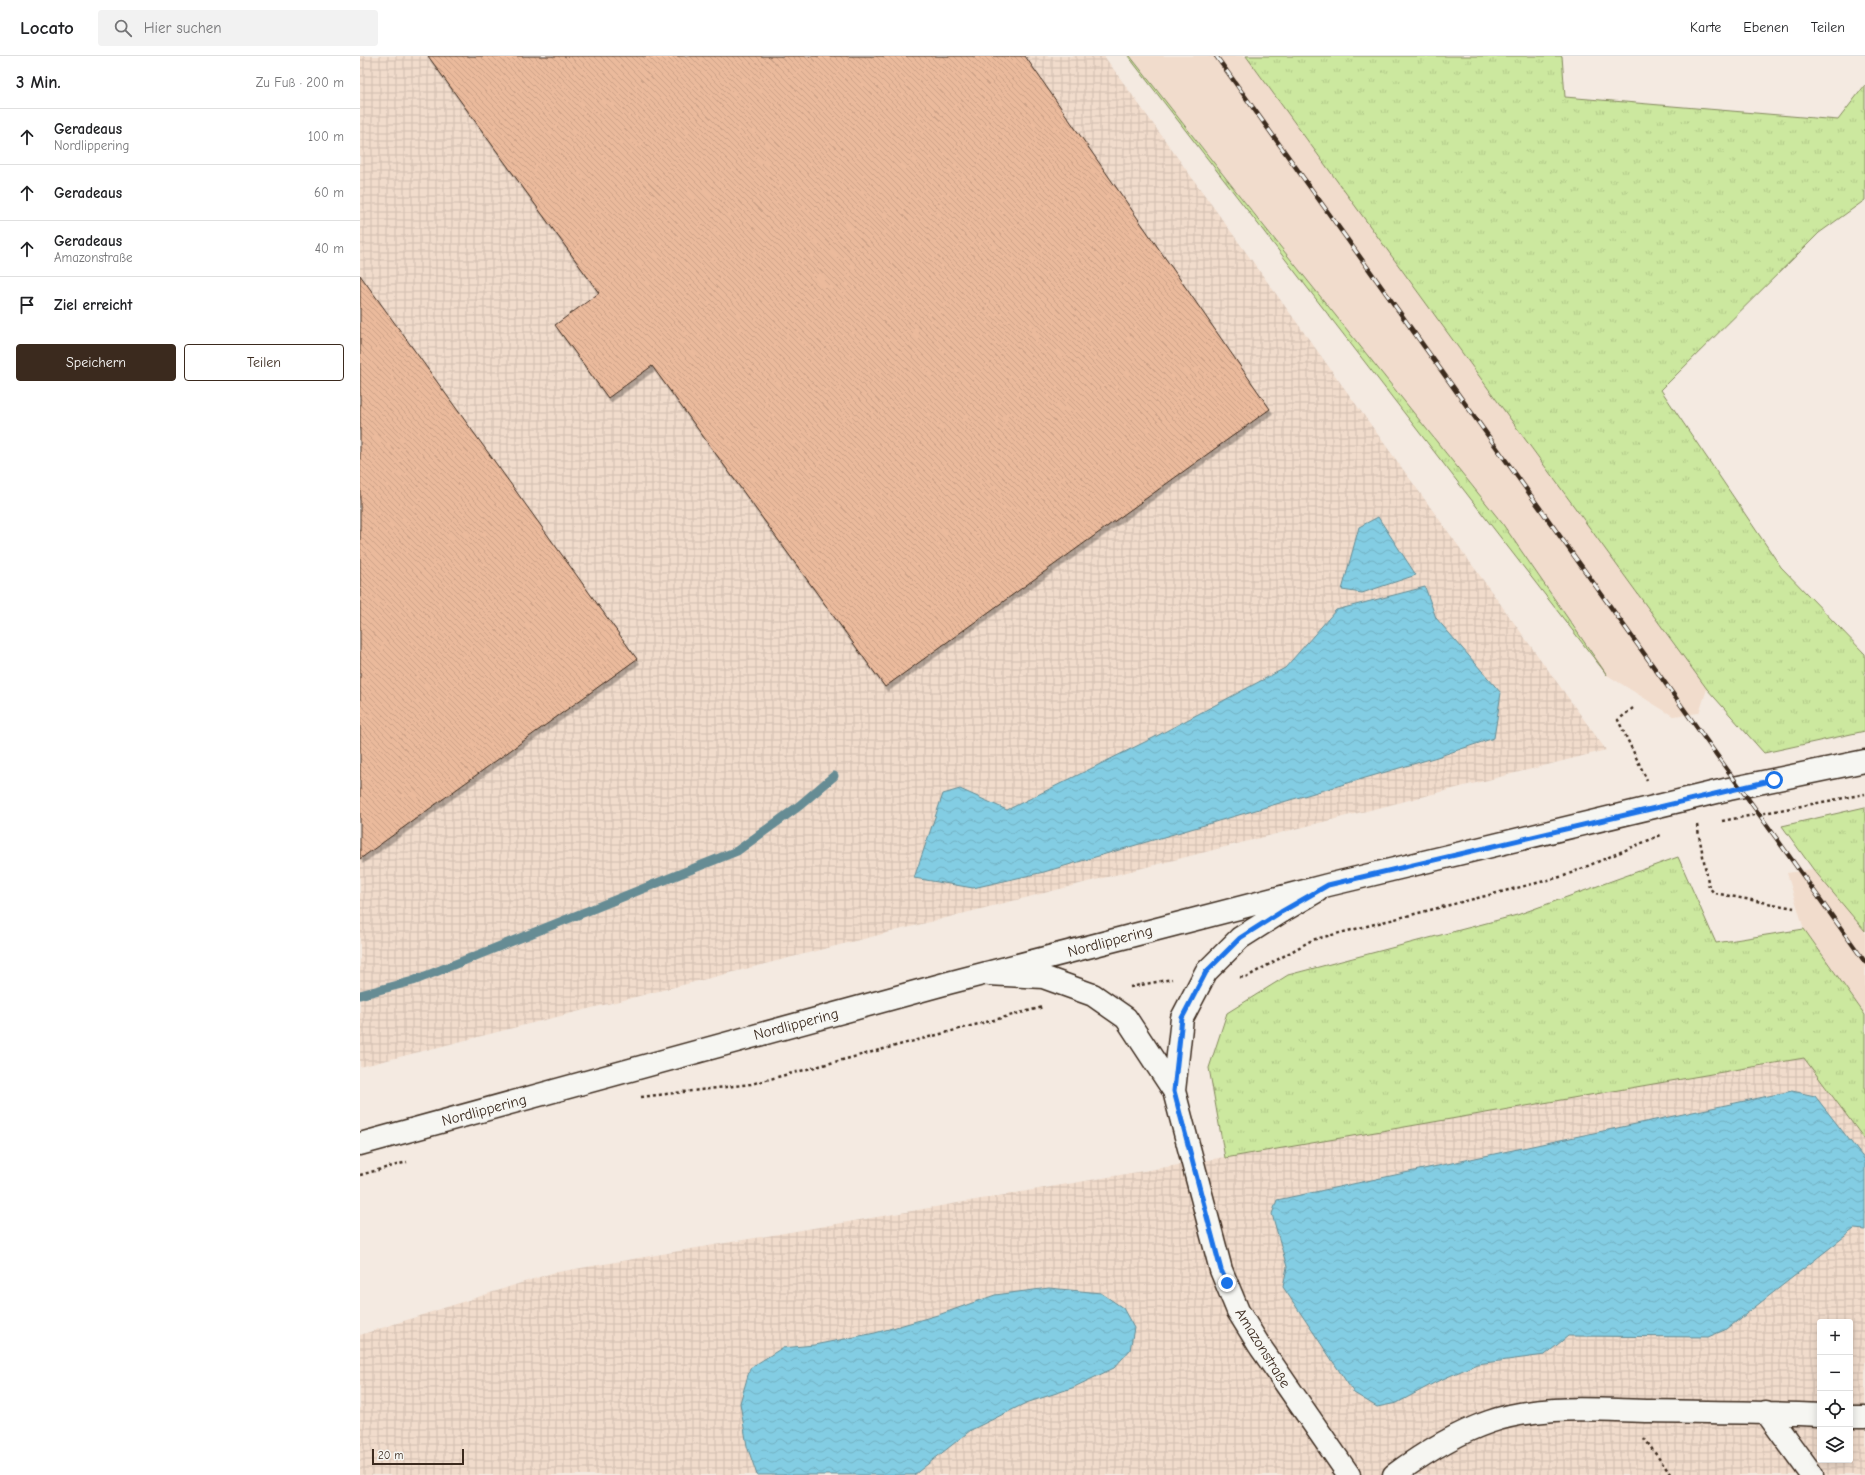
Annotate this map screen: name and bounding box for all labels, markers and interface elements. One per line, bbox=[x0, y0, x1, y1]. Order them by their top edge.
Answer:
search box bbox=[98, 10, 378, 46]
text: Locato bbox=[20, 17, 74, 39]
icon: search bbox=[112, 17, 134, 39]
text: Hier suchen bbox=[144, 19, 221, 37]
text: Karte bbox=[1690, 19, 1721, 36]
text: Ebenen bbox=[1743, 19, 1789, 36]
text: Teilen bbox=[1811, 19, 1845, 36]
text: 3 Min. bbox=[16, 73, 61, 92]
text: Zu Fuß · 200 m bbox=[256, 75, 344, 90]
text: Geradeaus bbox=[54, 120, 122, 138]
icon: ahead bbox=[16, 126, 38, 148]
text: 100 m bbox=[308, 129, 344, 144]
text: Nordlippering bbox=[54, 138, 129, 153]
icon: ahead bbox=[16, 182, 38, 204]
text: Geradeaus bbox=[54, 184, 122, 202]
text: 60 m bbox=[314, 185, 344, 200]
text: Geradeaus bbox=[54, 232, 122, 250]
icon: ahead bbox=[16, 238, 38, 260]
text: 40 m bbox=[315, 241, 344, 256]
text: Amazonstraße bbox=[54, 250, 133, 265]
icon: arrive bbox=[16, 294, 38, 316]
text: Ziel erreicht bbox=[54, 296, 132, 314]
button: Speichern bbox=[16, 344, 176, 381]
button: Teilen bbox=[184, 344, 344, 381]
route start bbox=[1765, 771, 1783, 789]
street label: Nordlippering bbox=[1066, 921, 1154, 961]
street label: Nordlippering bbox=[752, 1004, 840, 1044]
street label: Nordlippering bbox=[440, 1090, 528, 1130]
route end bbox=[1218, 1274, 1236, 1292]
street label: Amazonstraße bbox=[1231, 1305, 1295, 1392]
map controls bbox=[1817, 1319, 1853, 1463]
button: + bbox=[1817, 1319, 1853, 1355]
button: − bbox=[1817, 1355, 1853, 1391]
button: locate bbox=[1817, 1391, 1853, 1427]
button: layers bbox=[1817, 1427, 1853, 1463]
scale bar bbox=[372, 1447, 464, 1466]
text: 20 m bbox=[378, 1449, 403, 1462]

